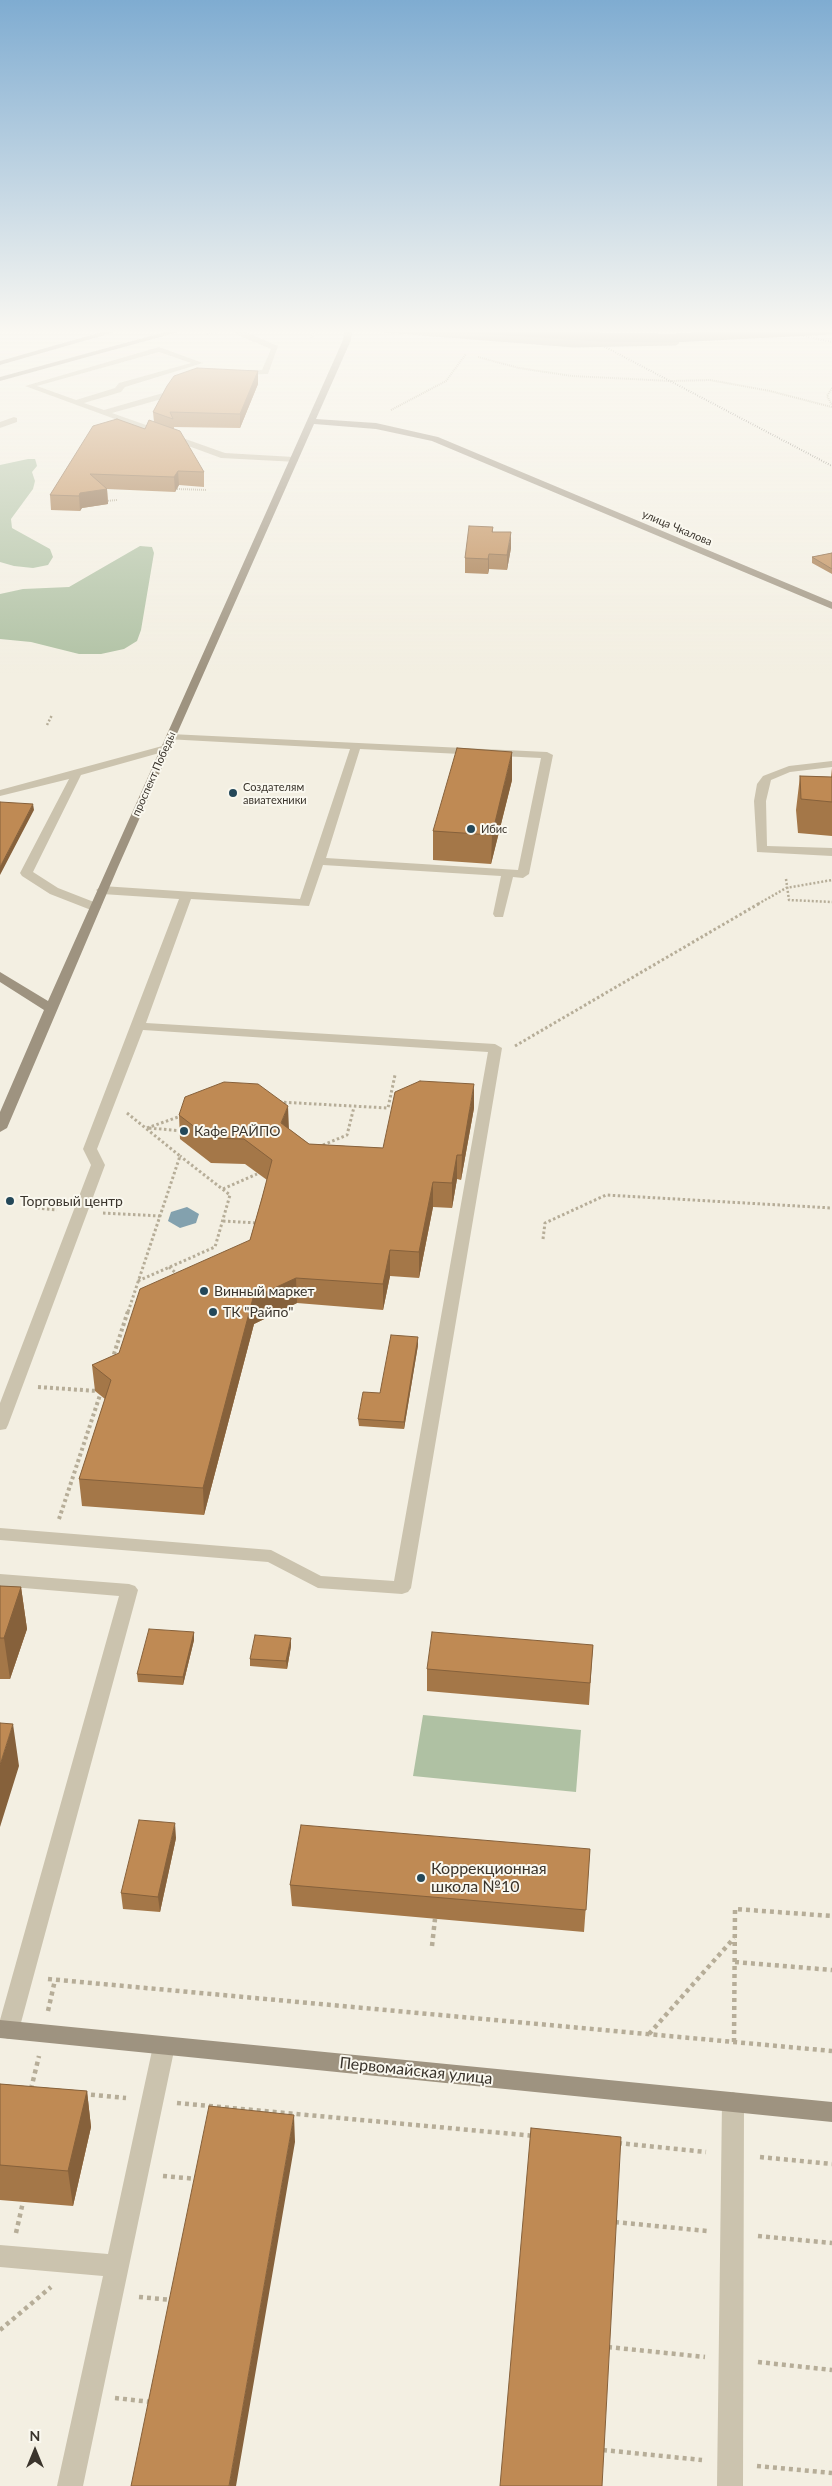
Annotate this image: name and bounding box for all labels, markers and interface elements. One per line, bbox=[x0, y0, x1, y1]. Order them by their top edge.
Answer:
street label: улица Чкалова bbox=[640, 507, 714, 549]
street label: проспект Победы bbox=[129, 730, 179, 818]
place label: Создателям авиатехники bbox=[243, 780, 307, 806]
marker: Создателям авиатехники bbox=[227, 787, 239, 799]
place label: Ибис bbox=[481, 822, 507, 836]
marker: Ибис bbox=[465, 823, 477, 835]
place label: Кафе РАЙПО bbox=[194, 1123, 280, 1139]
marker: Кафе РАЙПО bbox=[178, 1125, 190, 1137]
place label: Торговый центр bbox=[20, 1193, 123, 1209]
marker: Торговый центр bbox=[4, 1195, 16, 1207]
place label: Винный маркет bbox=[214, 1283, 314, 1299]
marker: Винный маркет bbox=[198, 1285, 210, 1297]
place label: ТК "Райпо" bbox=[223, 1304, 293, 1320]
marker: ТК "Райпо" bbox=[207, 1306, 219, 1318]
place label: Коррекционная школа №10 bbox=[431, 1859, 547, 1897]
marker: Коррекционная школа №10 bbox=[415, 1872, 427, 1884]
street label: Первомайская улица bbox=[338, 2053, 494, 2089]
north arrow bbox=[10, 2426, 60, 2476]
text: N bbox=[30, 2427, 40, 2444]

